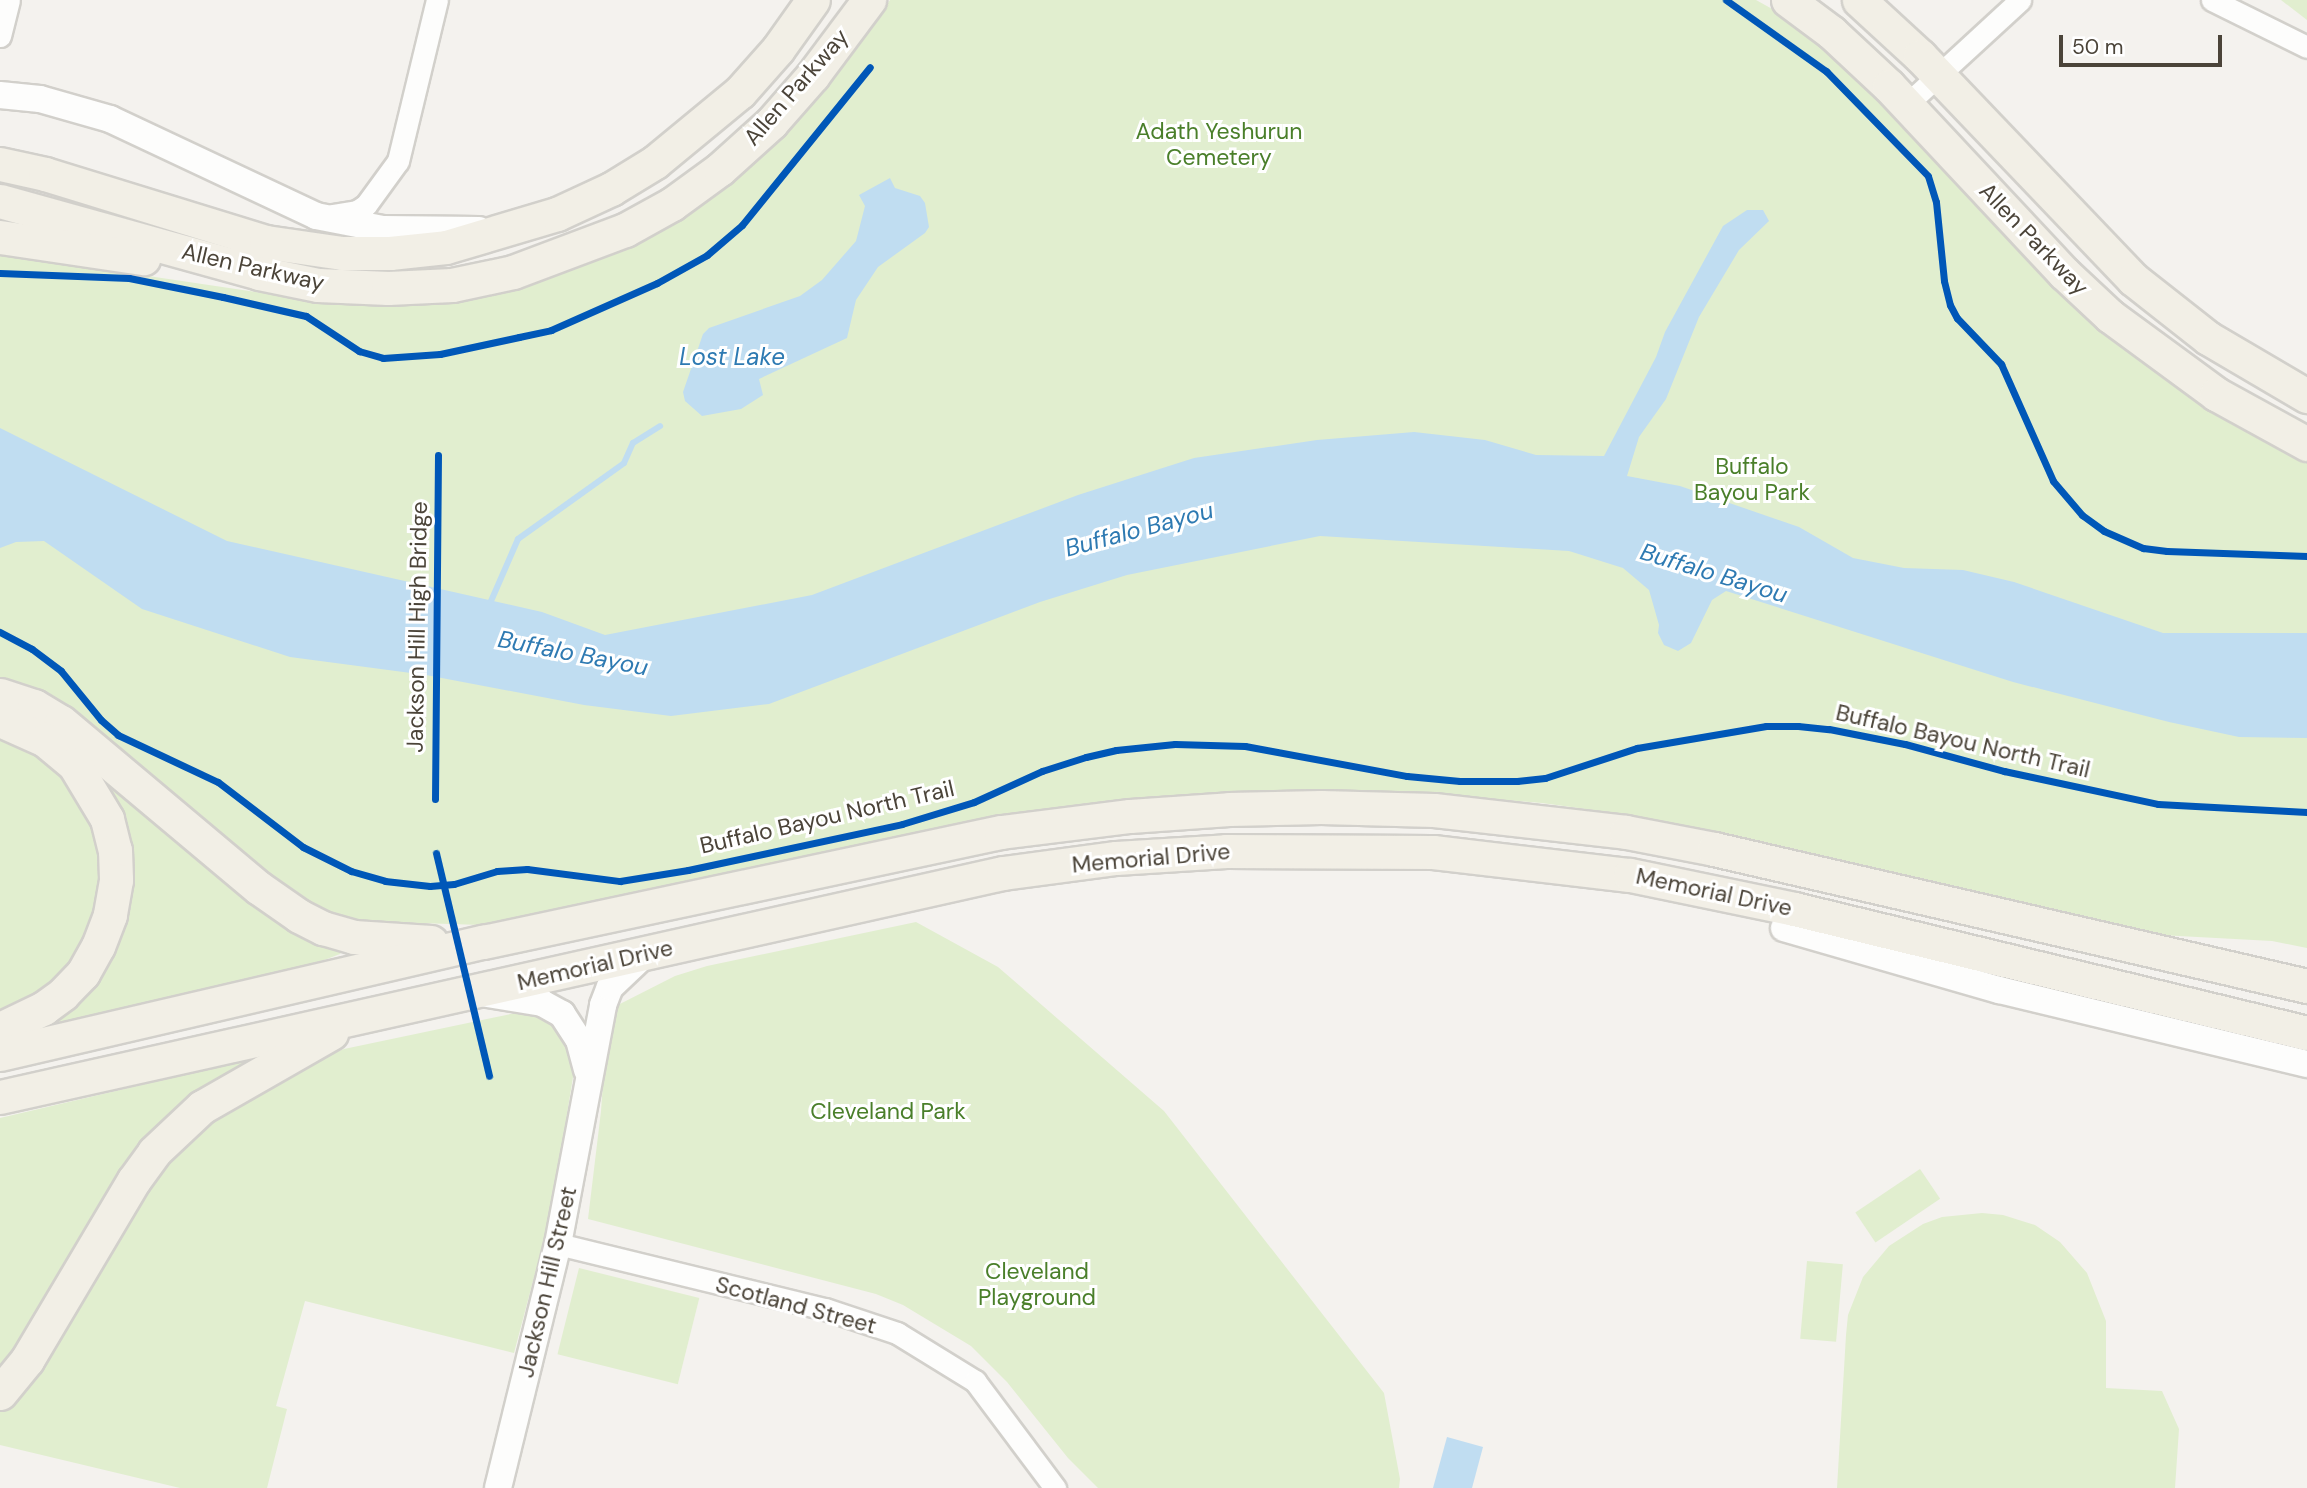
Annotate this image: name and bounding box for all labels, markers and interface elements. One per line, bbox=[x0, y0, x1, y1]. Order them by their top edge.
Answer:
scale bar bbox=[2062, 21, 2225, 65]
street label: Allen Parkway bbox=[738, 23, 854, 151]
text: 50 m bbox=[2072, 33, 2123, 61]
park label: Adath Yeshurun Cemetery bbox=[1136, 117, 1302, 171]
street label: Allen Parkway bbox=[1974, 177, 2094, 301]
street label: Allen Parkway bbox=[179, 237, 327, 297]
water label: Lost Lake bbox=[679, 343, 785, 371]
park label: Buffalo Bayou Park bbox=[1694, 452, 1810, 506]
water label: Buffalo Bayou bbox=[1062, 495, 1216, 563]
street label: Jackson Hill High Bridge bbox=[401, 501, 433, 753]
water label: Buffalo Bayou bbox=[1637, 537, 1791, 609]
water label: Buffalo Bayou bbox=[495, 624, 651, 682]
street label: Buffalo Bayou North Trail bbox=[1833, 698, 2093, 784]
street label: Buffalo Bayou North Trail bbox=[697, 774, 957, 860]
street label: Memorial Drive bbox=[1071, 837, 1231, 879]
street label: Memorial Drive bbox=[1633, 862, 1795, 922]
street label: Memorial Drive bbox=[515, 934, 675, 996]
park label: Cleveland Park bbox=[810, 1097, 966, 1125]
street label: Jackson Hill Street bbox=[512, 1184, 582, 1380]
park label: Cleveland Playground bbox=[978, 1257, 1096, 1311]
street label: Scotland Street bbox=[713, 1270, 879, 1340]

